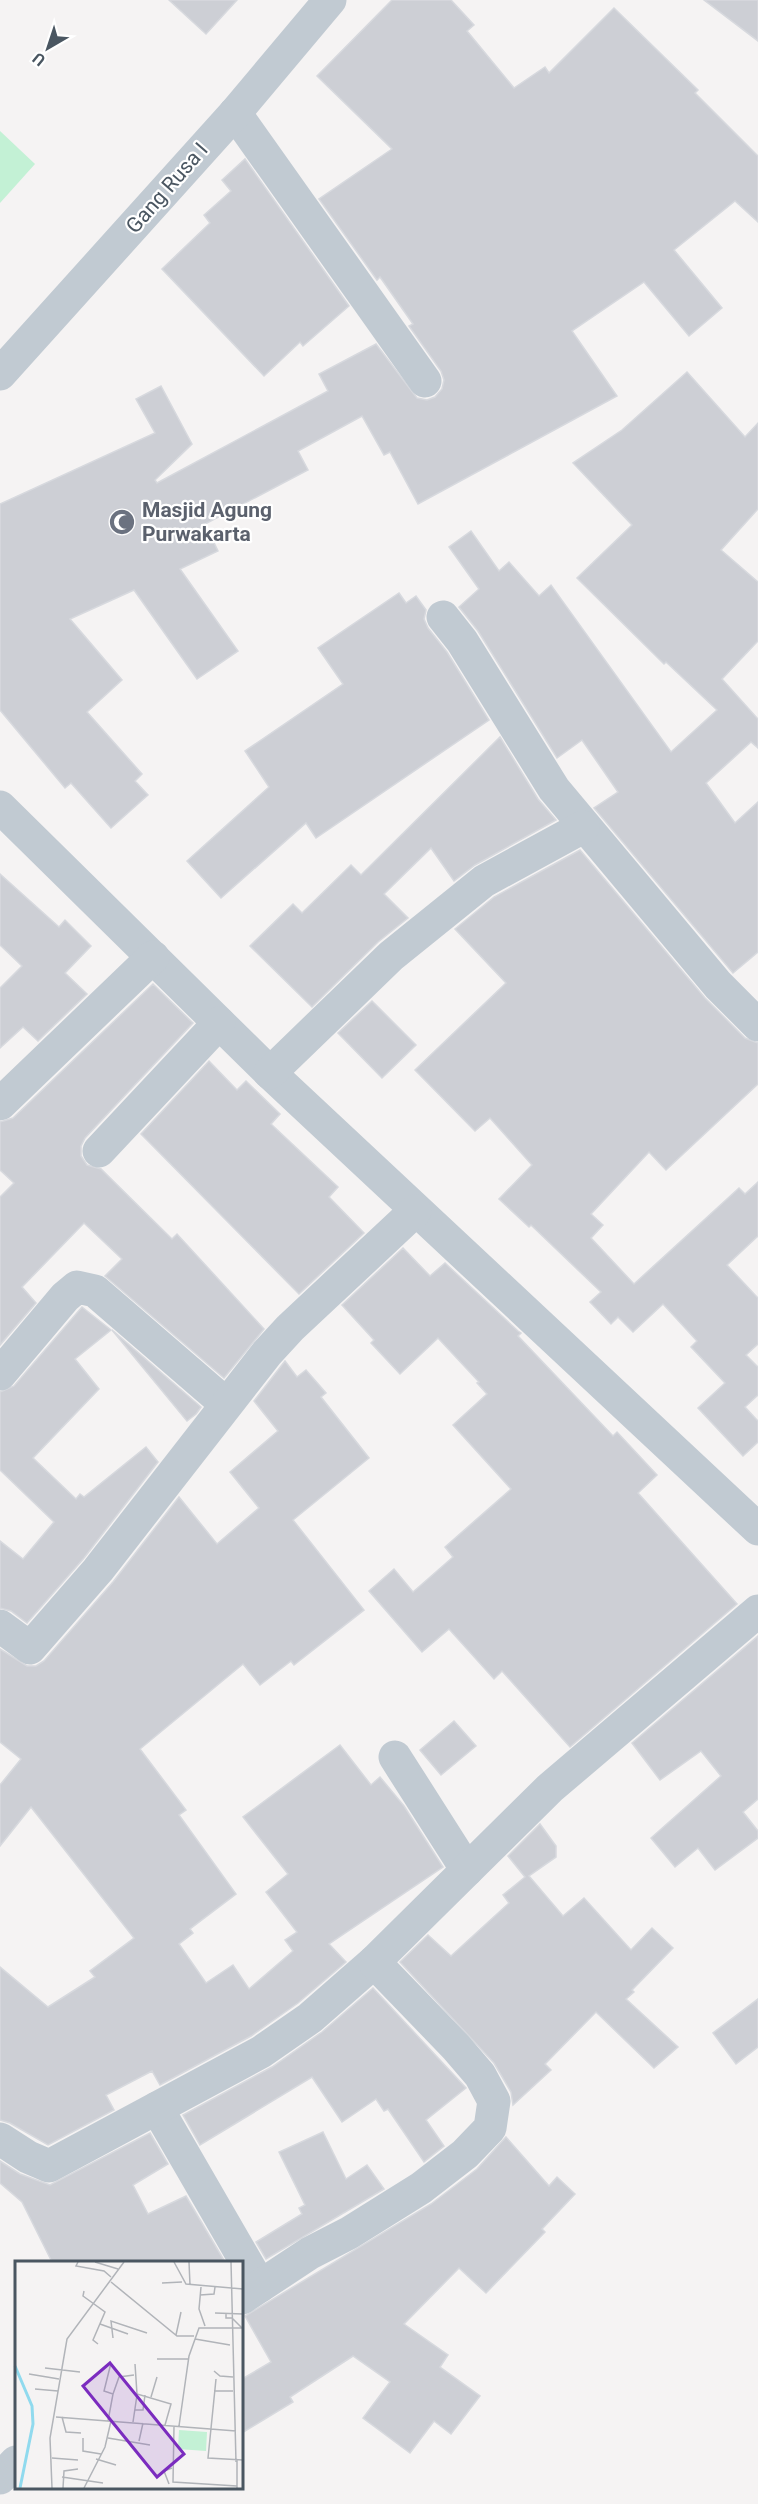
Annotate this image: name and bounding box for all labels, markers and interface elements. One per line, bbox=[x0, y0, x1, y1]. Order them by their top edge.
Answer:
north arrow bbox=[18, 18, 78, 78]
text: U bbox=[29, 49, 49, 70]
street label: Gang Rusa I bbox=[121, 138, 213, 238]
place label: Masjid Agung Purwakarta bbox=[142, 498, 272, 546]
mosque icon: Masjid Agung Purwakarta bbox=[107, 507, 137, 537]
inset map bbox=[15, 2261, 243, 2489]

